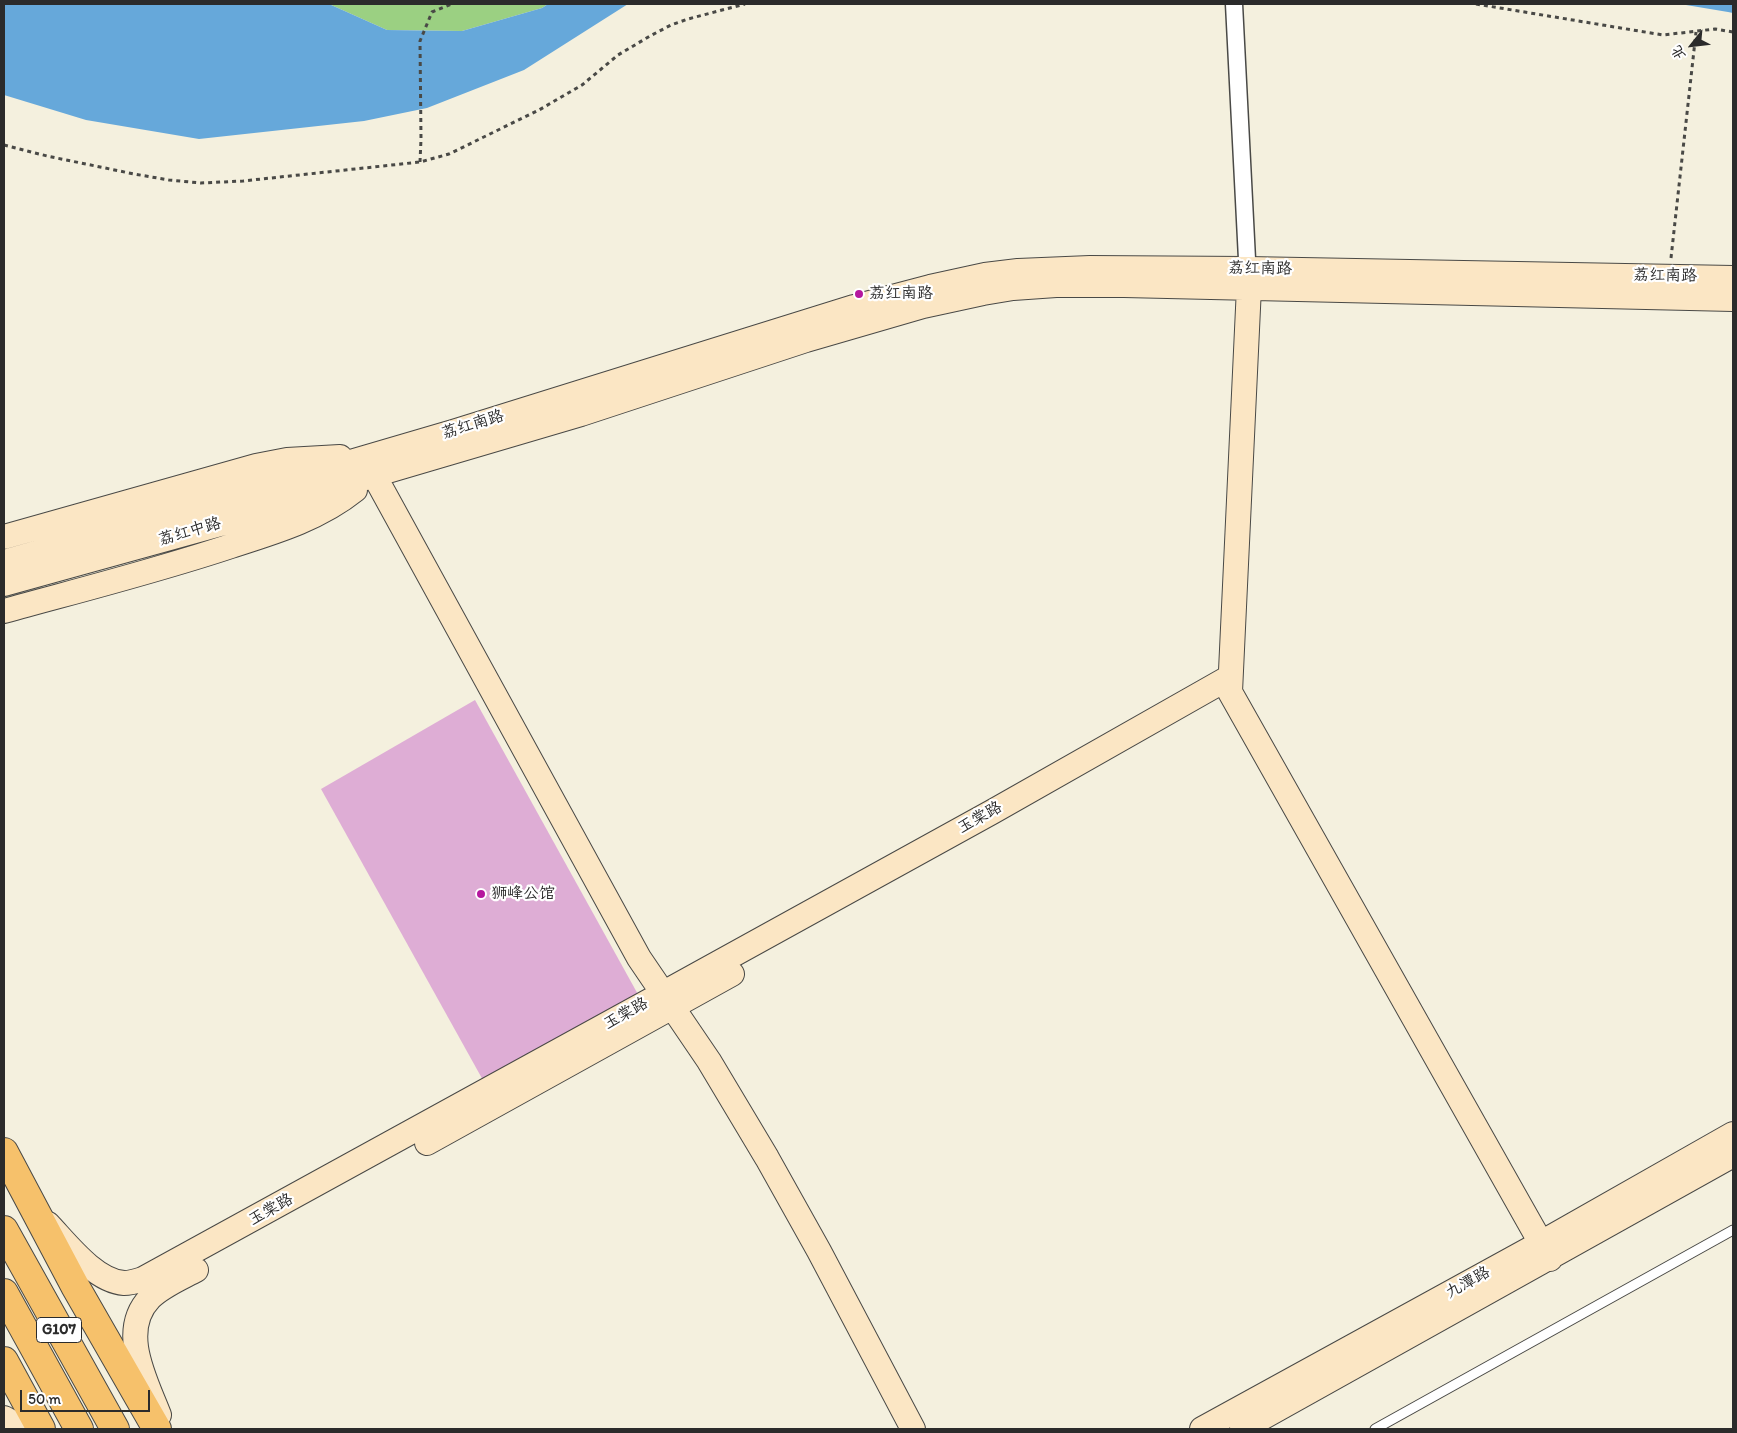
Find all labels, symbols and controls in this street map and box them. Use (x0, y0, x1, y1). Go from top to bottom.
north arrow (1667, 20, 1717, 70)
text: 北 (1668, 42, 1689, 63)
street label: 荔红南路 (1228, 259, 1292, 279)
street label: 荔红南路 (1633, 266, 1697, 286)
place label: 荔红南路 (869, 284, 933, 304)
marker: 荔红南路 (853, 288, 865, 300)
street label: 荔红南路 (440, 406, 506, 444)
street label: 荔红中路 (157, 514, 223, 550)
street label: 玉棠路 (954, 798, 1006, 838)
place label: 狮峰公馆 (491, 884, 555, 904)
marker: 狮峰公馆 (475, 888, 487, 900)
street label: 玉棠路 (600, 994, 652, 1034)
street label: 玉棠路 (245, 1190, 297, 1230)
street label: 九潭路 (1442, 1263, 1494, 1303)
road number: G107 (36, 1318, 82, 1342)
scale bar (22, 1380, 152, 1412)
text: 50 m (28, 1390, 61, 1408)

